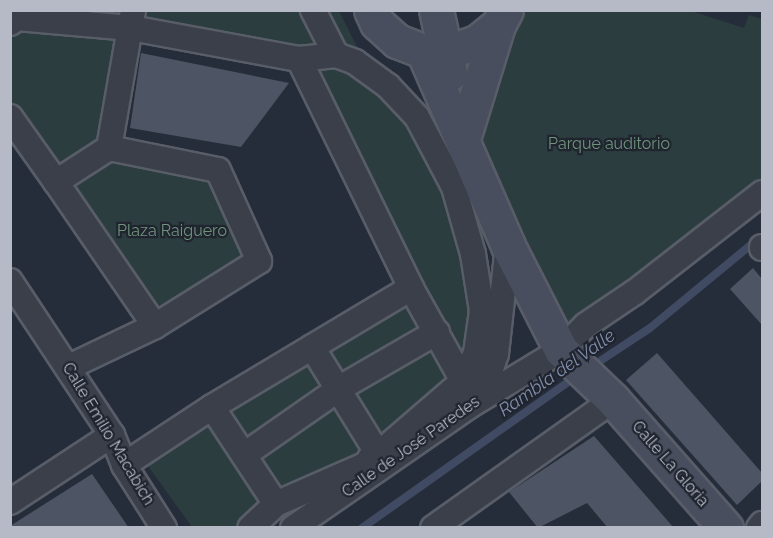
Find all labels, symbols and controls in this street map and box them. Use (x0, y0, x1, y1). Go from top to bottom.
park label: Parque auditorio (548, 134, 670, 154)
park label: Plaza Raiguero (117, 221, 227, 241)
water label: Rambla del Valle (494, 324, 620, 422)
street label: Calle Emilio Macabich (58, 359, 158, 509)
street label: Calle de José Paredes (338, 392, 484, 502)
street label: Calle La Gloria (628, 417, 712, 511)

